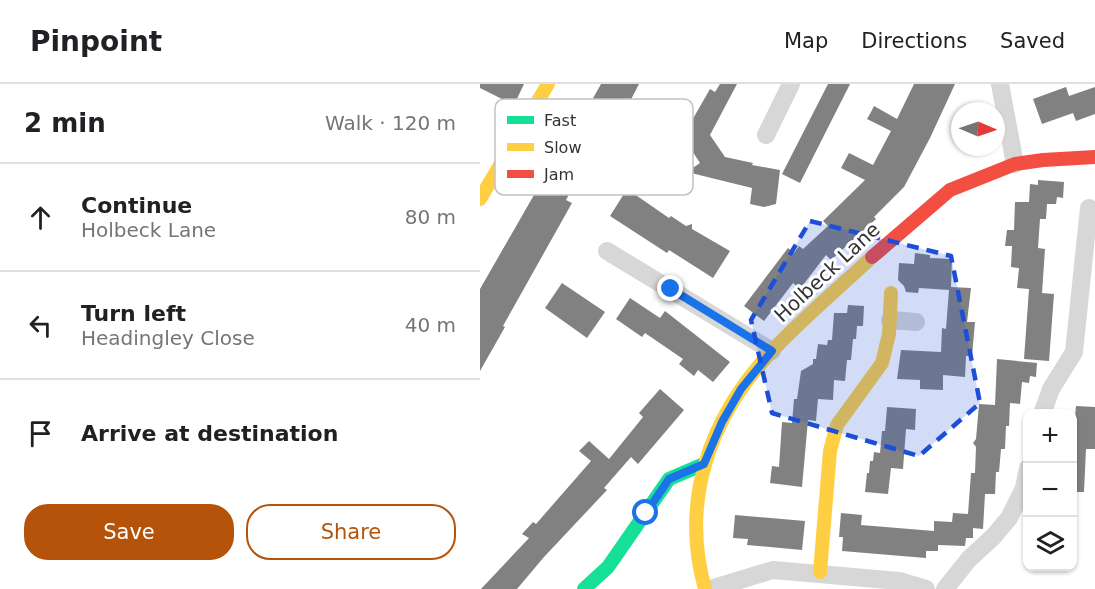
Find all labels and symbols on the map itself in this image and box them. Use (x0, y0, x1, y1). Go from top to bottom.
legend (495, 99, 693, 195)
north arrow (951, 102, 1005, 156)
text: Fast (544, 111, 576, 130)
text: Slow (544, 138, 581, 157)
text: Jam (543, 165, 574, 184)
street label: Holbeck Lane (769, 217, 885, 327)
route end (657, 275, 683, 301)
route start (632, 499, 658, 525)

